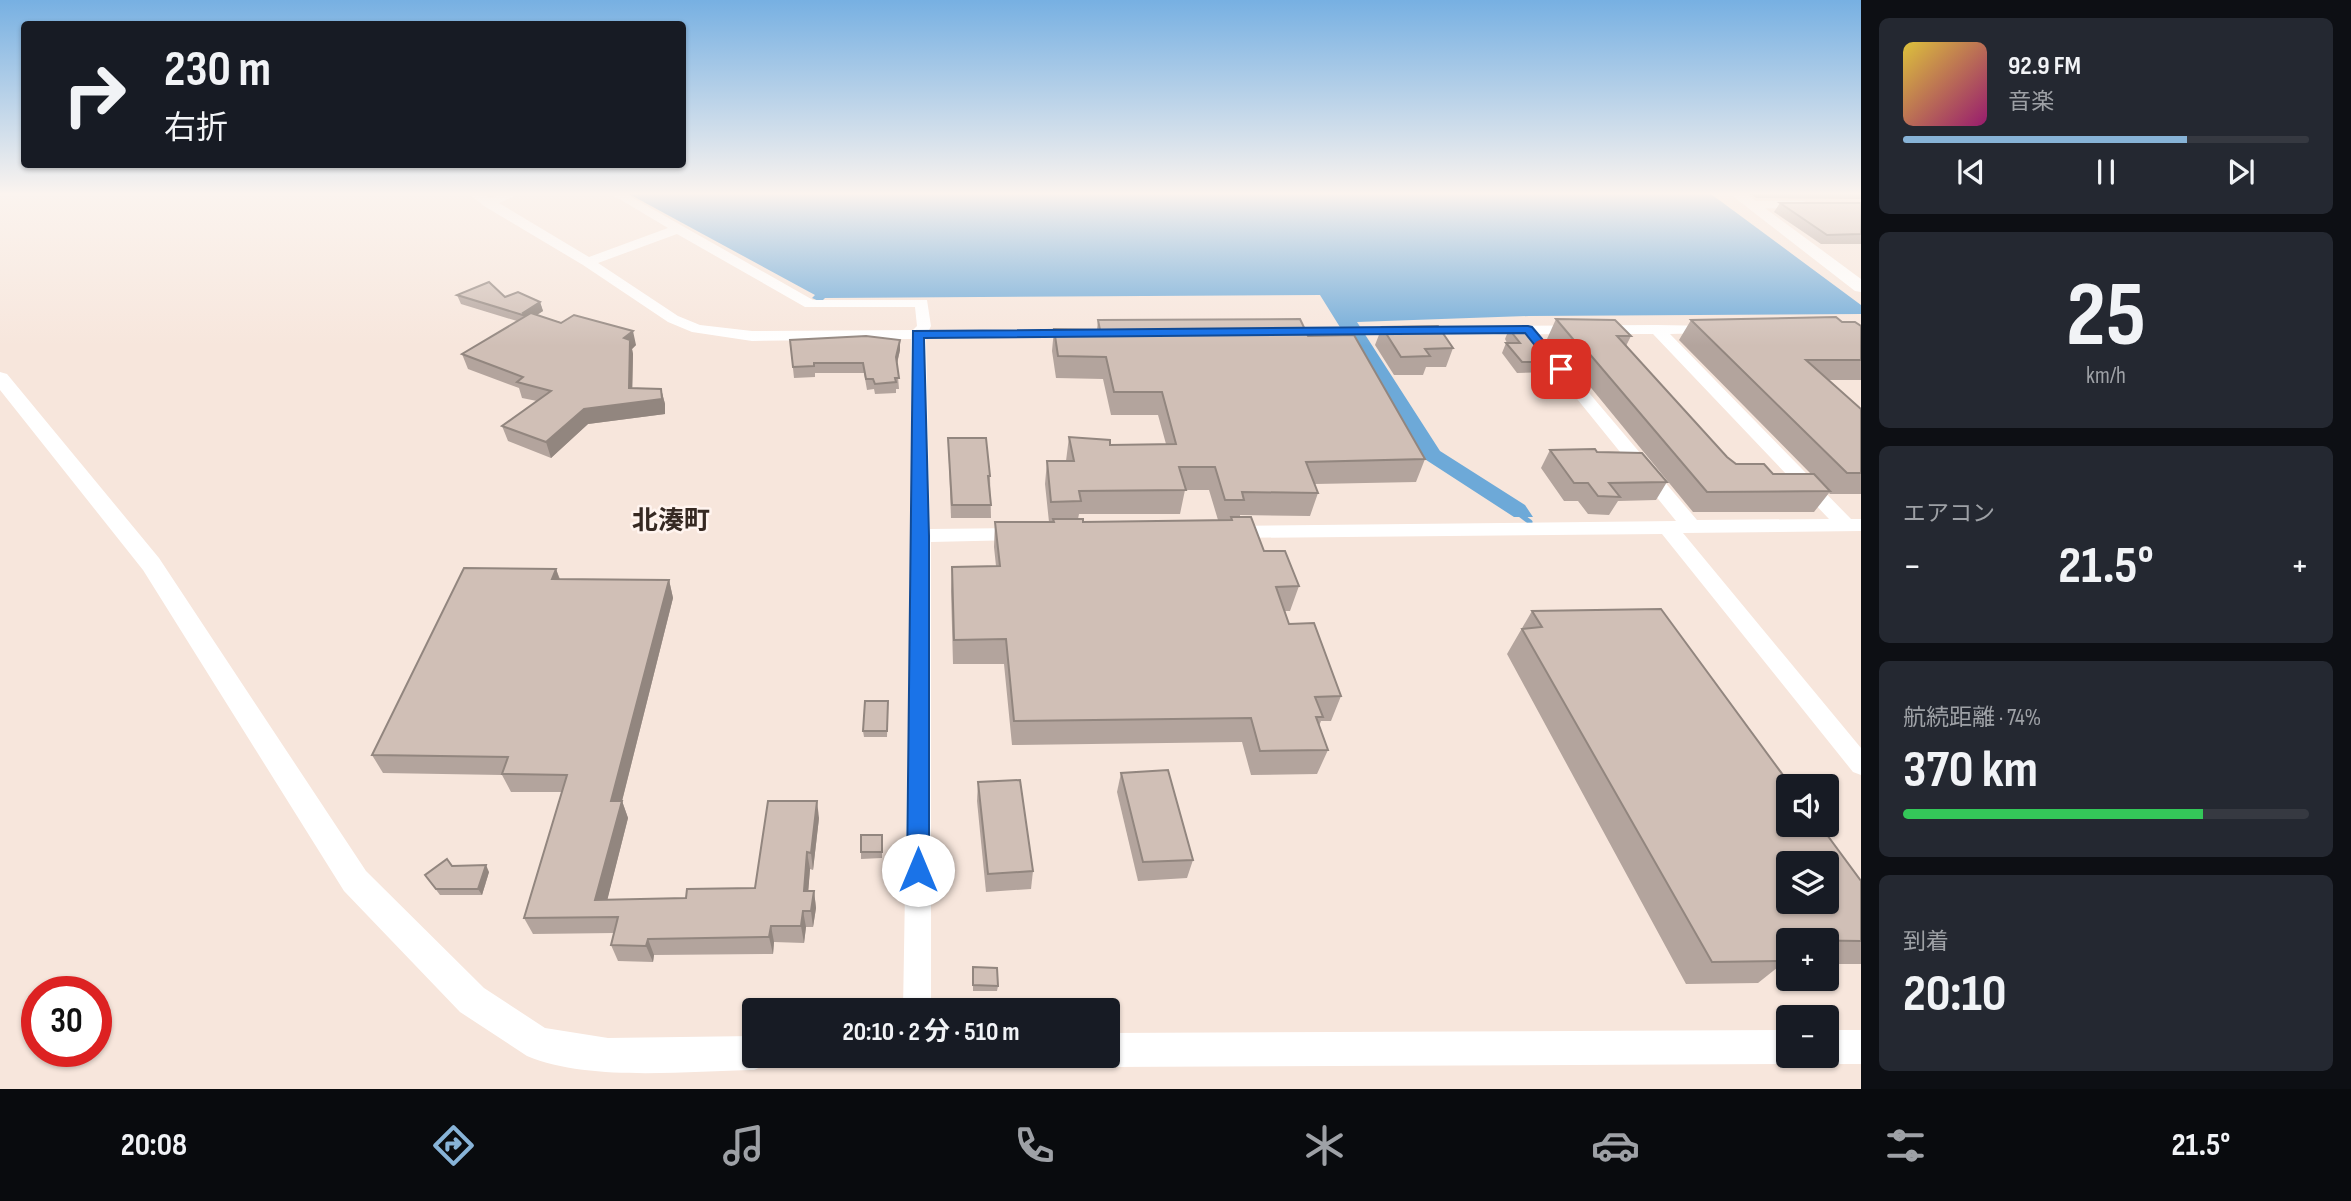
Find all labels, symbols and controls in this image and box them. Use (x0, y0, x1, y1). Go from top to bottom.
text: 230 m (164, 41, 271, 100)
icon: right (49, 49, 140, 140)
text: 92.9 FM (2008, 51, 2081, 82)
text: 音楽 (2008, 88, 2054, 116)
text: 右折 (164, 109, 228, 148)
icon: previous (1952, 153, 1990, 191)
icon: pause (2087, 153, 2125, 191)
icon: next (2222, 153, 2260, 191)
text: 25 (2066, 262, 2146, 371)
pin (1531, 339, 1591, 399)
icon: arrive (1542, 350, 1580, 388)
text: km/h (2086, 362, 2126, 390)
text: エアコン (1903, 500, 1995, 528)
district label: 北湊町 (632, 506, 710, 537)
text: 21.5° (2058, 535, 2154, 598)
text: − (1903, 544, 1922, 589)
text: + (2290, 544, 2309, 589)
text: 航続距離 · 74% (1903, 704, 2041, 732)
text: 370 km (1903, 739, 2038, 802)
map controls (1776, 774, 1839, 1068)
button: sound (1776, 774, 1839, 837)
position arrow (881, 833, 955, 907)
button: layers (1776, 851, 1839, 914)
button: + (1776, 928, 1839, 991)
text: 到着 (1903, 928, 1949, 956)
text: 20:10 (1903, 963, 2007, 1026)
speed limit sign: 30 (21, 976, 112, 1067)
button: − (1776, 1005, 1839, 1068)
text: 20:10 · 2 分 · 510 m (842, 1017, 1020, 1048)
icon: directions (429, 1121, 478, 1170)
icon: music (719, 1121, 768, 1170)
icon: phone (1010, 1121, 1059, 1170)
icon: climate (1300, 1121, 1349, 1170)
icon: car (1591, 1121, 1640, 1170)
icon: filters (1881, 1121, 1930, 1170)
text: 20:08 (121, 1126, 187, 1165)
text: 21.5° (2171, 1126, 2230, 1165)

